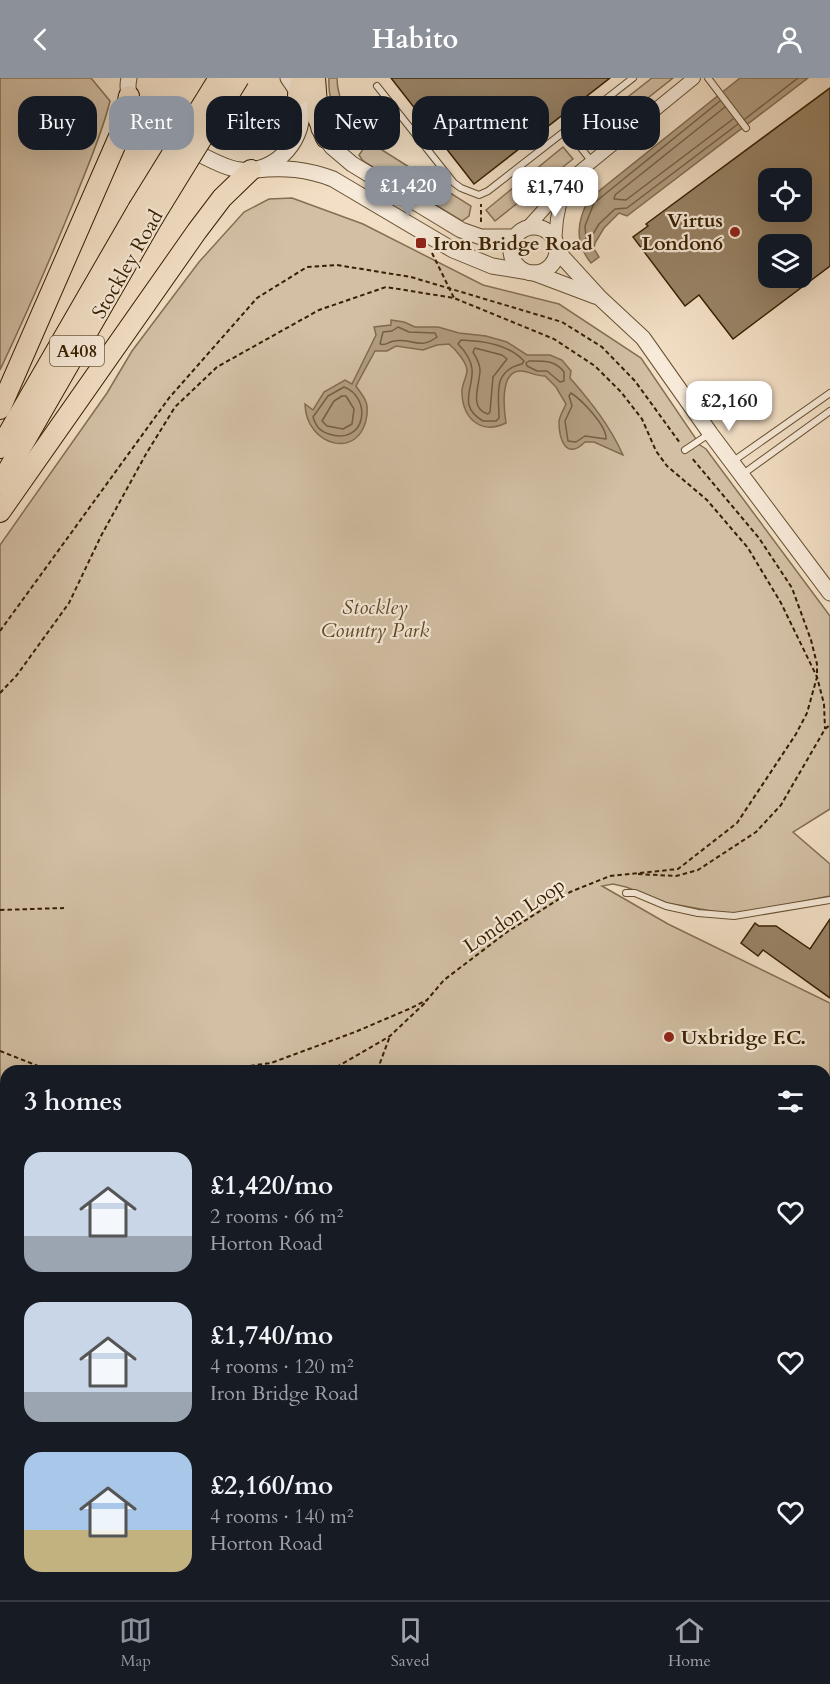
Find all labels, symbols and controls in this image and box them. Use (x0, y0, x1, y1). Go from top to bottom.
text: Habito (372, 21, 458, 58)
icon: back (24, 23, 57, 56)
icon: person (773, 23, 806, 56)
chip: Buy (18, 96, 97, 150)
chip: Rent (109, 96, 194, 150)
chip: Filters (206, 96, 302, 150)
chip: New (314, 96, 400, 150)
chip: Apartment (412, 96, 549, 150)
chip: House (561, 96, 660, 150)
pin: £1,420 (359, 166, 457, 217)
pin: £1,740 (506, 167, 604, 218)
map controls (758, 168, 812, 288)
button: locate (758, 168, 812, 222)
text: £1,420 (379, 172, 437, 199)
text: £1,740 (526, 173, 584, 200)
street label: Stockley Road (85, 205, 170, 323)
place label: Virtus London6 (641, 207, 723, 257)
marker: Virtus London6 (728, 225, 742, 239)
place label: Iron Bridge Road (433, 230, 593, 257)
button: layers (758, 234, 812, 288)
marker: Iron Bridge Road (414, 236, 428, 250)
road number: A408 (50, 336, 104, 366)
pin: £2,160 (680, 381, 778, 432)
text: £2,160 (700, 387, 758, 414)
park label: Stockley Country Park (321, 594, 429, 644)
street label: London Loop (458, 872, 570, 959)
place label: Uxbridge F.C. (681, 1024, 806, 1051)
marker: Uxbridge F.C. (662, 1030, 676, 1044)
text: 3 homes (24, 1084, 122, 1119)
icon: filters (774, 1085, 807, 1118)
text: £1,420/mo (210, 1168, 333, 1203)
icon: home (72, 1176, 144, 1248)
icon: heart (774, 1196, 807, 1229)
text: 2 rooms · 66 m² (210, 1203, 343, 1230)
text: Horton Road (210, 1230, 323, 1257)
text: £1,740/mo (210, 1318, 333, 1353)
icon: home (72, 1326, 144, 1398)
icon: heart (774, 1346, 807, 1379)
text: 4 rooms · 120 m² (210, 1353, 354, 1380)
text: Iron Bridge Road (210, 1380, 358, 1407)
text: £2,160/mo (210, 1468, 333, 1503)
icon: home (72, 1476, 144, 1548)
icon: heart (774, 1496, 807, 1529)
text: 4 rooms · 140 m² (210, 1503, 354, 1530)
text: Horton Road (210, 1530, 323, 1557)
tab: Map (119, 1614, 152, 1672)
tab: Saved (391, 1614, 429, 1672)
tab: Home (668, 1614, 711, 1672)

